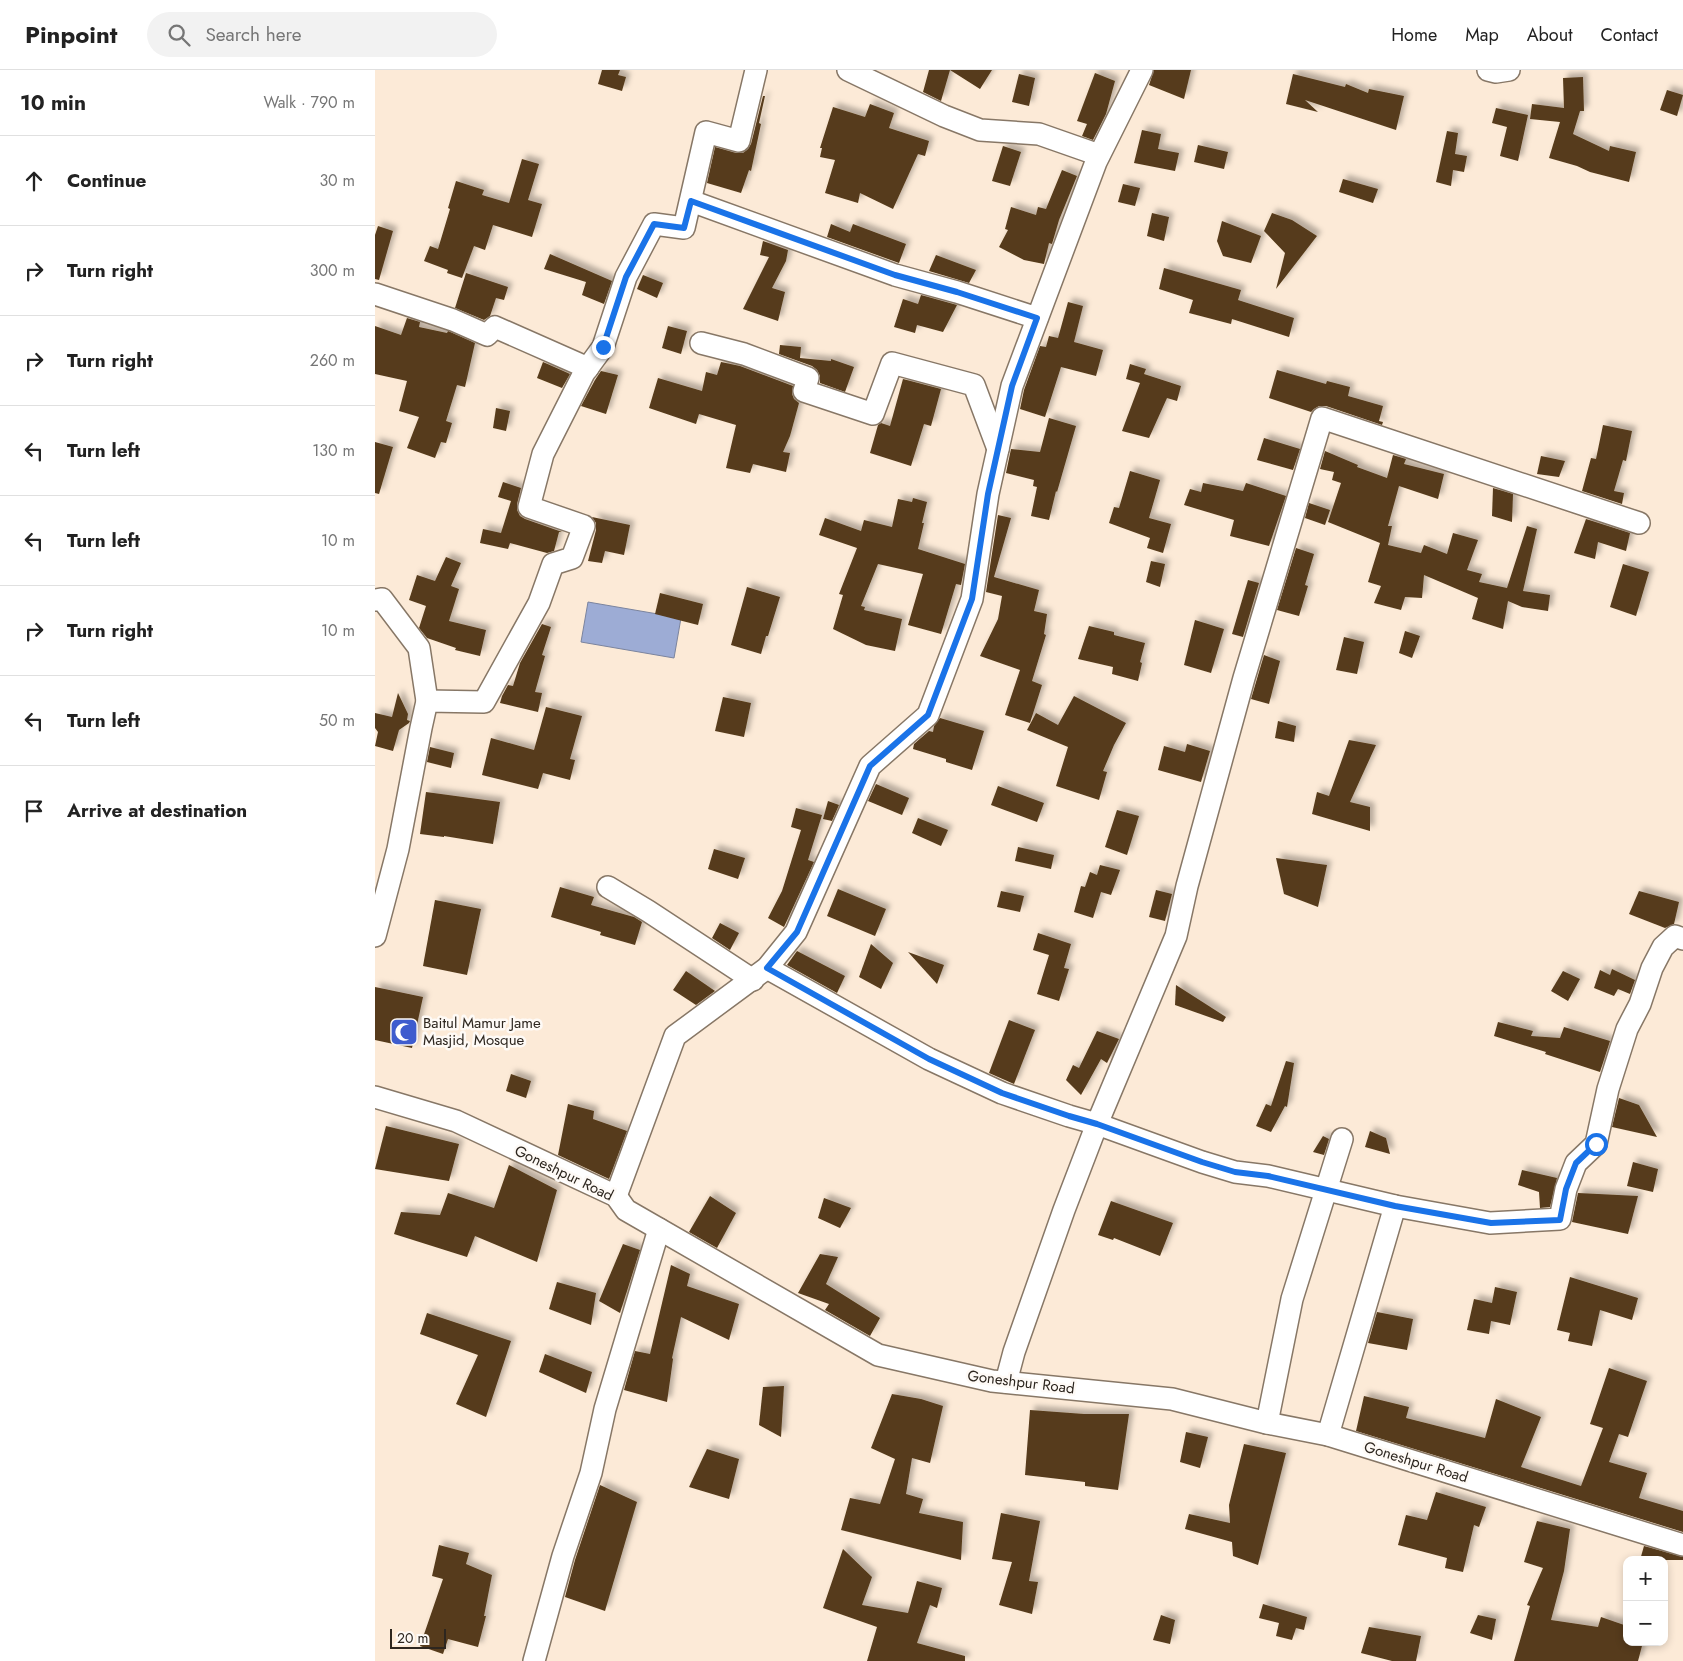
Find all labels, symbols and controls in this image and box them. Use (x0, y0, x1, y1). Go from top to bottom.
search box (147, 12, 497, 57)
text: Pinpoint (25, 17, 117, 52)
icon: search (165, 21, 193, 49)
text: Search here (205, 21, 302, 48)
text: Home (1391, 22, 1437, 48)
text: Map (1465, 22, 1499, 48)
text: About (1527, 22, 1572, 48)
text: Contact (1600, 22, 1658, 48)
text: 10 min (20, 88, 86, 118)
text: Walk · 790 m (263, 91, 355, 114)
icon: ahead (20, 167, 48, 195)
text: Continue (67, 167, 146, 194)
text: 30 m (319, 169, 355, 192)
icon: right (20, 257, 48, 285)
text: Turn right (67, 257, 153, 284)
text: 300 m (310, 259, 355, 282)
route end (592, 336, 615, 359)
icon: right (20, 347, 48, 375)
text: Turn right (67, 347, 153, 374)
text: 260 m (310, 349, 355, 372)
icon: left (20, 437, 48, 465)
text: Turn left (67, 437, 140, 464)
text: 130 m (312, 439, 355, 462)
icon: left (20, 527, 48, 555)
text: Turn left (67, 527, 140, 554)
text: 10 m (321, 529, 355, 552)
icon: right (20, 617, 48, 645)
text: Turn right (67, 617, 153, 644)
text: 10 m (321, 619, 355, 642)
icon: left (20, 707, 48, 735)
text: Turn left (67, 707, 140, 734)
text: 50 m (319, 709, 355, 732)
icon: arrive (20, 797, 48, 825)
text: Arrive at destination (67, 797, 247, 824)
place label: Baitul Mamur Jame Masjid, Mosque (423, 1012, 541, 1051)
mosque icon: Baitul Mamur Jame Masjid, Mosque (389, 1017, 419, 1047)
route start (1585, 1133, 1608, 1156)
street label: Goneshpur Road (511, 1139, 617, 1207)
street label: Goneshpur Road (966, 1365, 1076, 1399)
street label: Goneshpur Road (1361, 1436, 1471, 1488)
map controls (1623, 1556, 1668, 1646)
button: + (1623, 1556, 1668, 1601)
button: − (1623, 1601, 1668, 1646)
scale bar (390, 1626, 446, 1649)
text: 20 m (397, 1628, 429, 1648)

